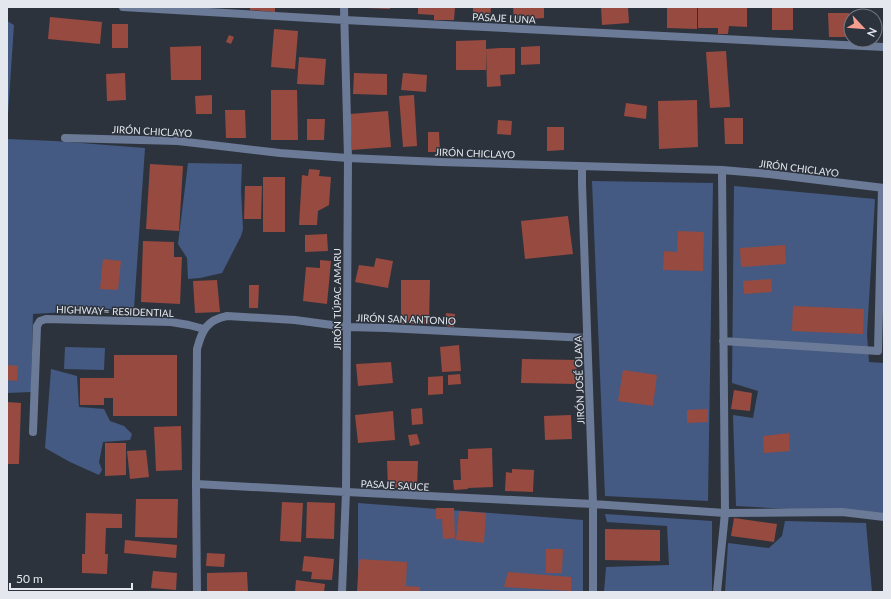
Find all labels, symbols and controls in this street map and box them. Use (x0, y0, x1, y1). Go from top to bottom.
north arrow (843, 8, 883, 48)
street label: PASAJE LUNA (472, 10, 536, 26)
text: N (865, 26, 880, 39)
street label: JIRÓN CHICLAYO (112, 123, 192, 139)
street label: JIRÓN CHICLAYO (435, 146, 515, 160)
street label: JIRÓN CHICLAYO (758, 157, 840, 179)
street label: JIRÓN TÚPAC AMARU (331, 248, 343, 350)
street label: HIGHWAY= RESIDENTIAL (56, 303, 174, 319)
street label: JIRÓN SAN ANTONIO (356, 311, 456, 327)
street label: JIRÓN JOSÉ OLAYA (571, 335, 587, 425)
street label: PASAJE SAUCE (360, 477, 430, 493)
scale bar (10, 565, 132, 591)
text: 50 m (16, 571, 43, 586)

